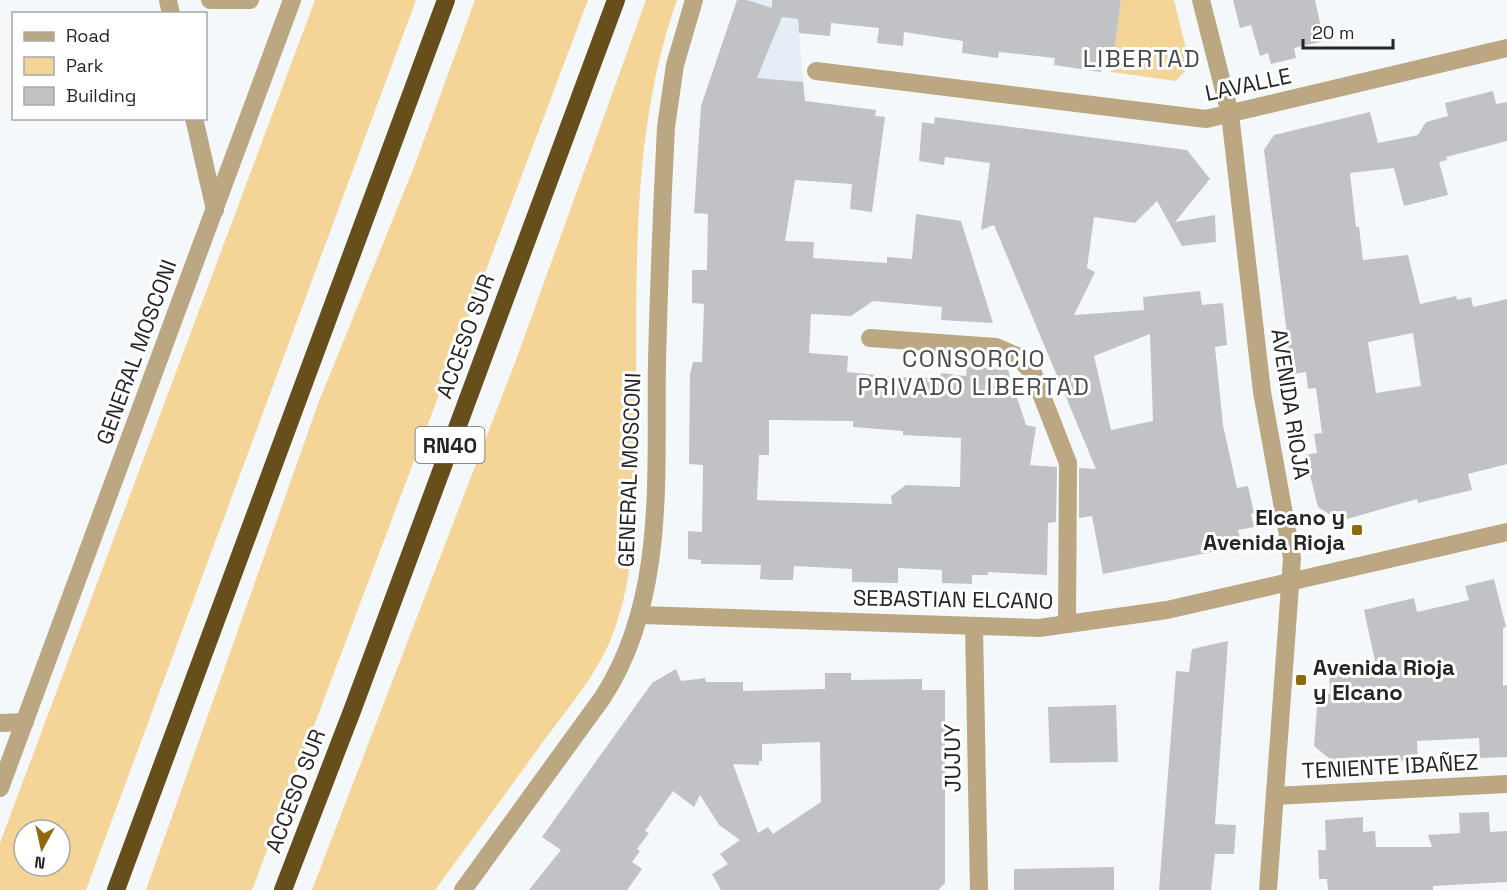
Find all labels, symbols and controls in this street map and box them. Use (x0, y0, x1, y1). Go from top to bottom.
legend (12, 12, 207, 120)
scale bar (1303, 12, 1393, 50)
text: 20 m (1312, 21, 1355, 44)
text: Road (66, 24, 110, 47)
district label: LIBERTAD (1083, 43, 1201, 74)
text: Park (66, 54, 104, 77)
street label: LAVALLE (1202, 61, 1294, 107)
text: Building (66, 84, 136, 107)
street label: GENERAL MOSCONI (90, 256, 182, 448)
street label: ACCESO SUR (430, 270, 500, 402)
street label: AVENIDA RIOJA (1265, 326, 1317, 482)
district label: CONSORCIO PRIVADO LIBERTAD (858, 343, 1090, 402)
street label: GENERAL MOSCONI (612, 372, 646, 568)
road number: RN40 (416, 427, 484, 463)
place label: Elcano y Avenida Rioja (1203, 503, 1345, 556)
marker: Elcano y Avenida Rioja (1350, 523, 1364, 537)
street label: SEBASTIAN ELCANO (853, 583, 1053, 615)
place label: Avenida Rioja y Elcano (1313, 653, 1455, 706)
marker: Avenida Rioja y Elcano (1294, 673, 1308, 687)
street label: JUJUY (937, 723, 967, 793)
street label: ACCESO SUR (259, 725, 331, 857)
street label: TENIENTE IBAÑEZ (1301, 747, 1479, 785)
north arrow (12, 818, 72, 878)
text: N (33, 851, 47, 874)

